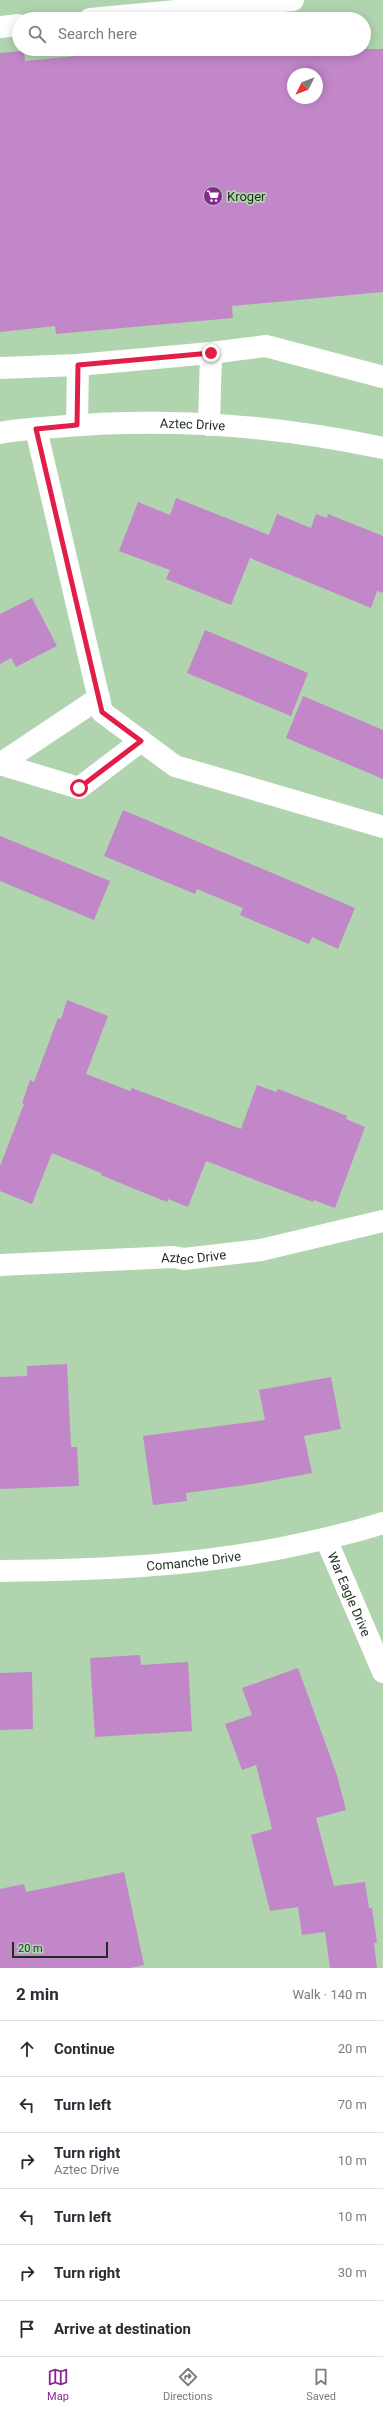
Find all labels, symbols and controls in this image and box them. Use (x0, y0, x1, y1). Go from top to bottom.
search box (12, 12, 371, 56)
icon: search (26, 23, 48, 45)
text: Search here (58, 25, 137, 43)
north arrow (287, 68, 323, 104)
supermarket icon: Kroger (202, 185, 224, 207)
place label: Kroger (227, 189, 266, 204)
route end (202, 344, 220, 362)
street label: Aztec Drive (160, 415, 226, 433)
route start (70, 779, 88, 797)
street label: Aztec Drive (161, 1247, 227, 1267)
street label: Comanche Drive (146, 1548, 242, 1573)
street label: War Eagle Drive (325, 1550, 374, 1639)
scale bar (12, 1940, 108, 1959)
text: 20 m (18, 1942, 43, 1955)
text: 2 min (16, 1984, 59, 2004)
text: Walk · 140 m (292, 1987, 367, 2002)
icon: ahead (16, 2038, 38, 2060)
text: Continue (54, 2040, 115, 2058)
text: 20 m (338, 2041, 367, 2056)
icon: left (16, 2094, 38, 2116)
text: Turn left (54, 2096, 111, 2114)
text: 70 m (338, 2097, 367, 2112)
text: Turn right (54, 2144, 120, 2162)
icon: right (16, 2150, 38, 2172)
text: 10 m (338, 2153, 367, 2168)
text: Aztec Drive (54, 2162, 119, 2177)
icon: left (16, 2206, 38, 2228)
text: Turn left (54, 2208, 111, 2226)
text: 10 m (338, 2209, 367, 2224)
icon: right (16, 2262, 38, 2284)
text: Turn right (54, 2264, 120, 2282)
text: 30 m (338, 2265, 367, 2280)
icon: arrive (16, 2318, 38, 2340)
text: Arrive at destination (54, 2320, 191, 2338)
tab: Map (47, 2366, 69, 2403)
tab: Directions (163, 2366, 212, 2403)
tab: Saved (306, 2366, 336, 2403)

